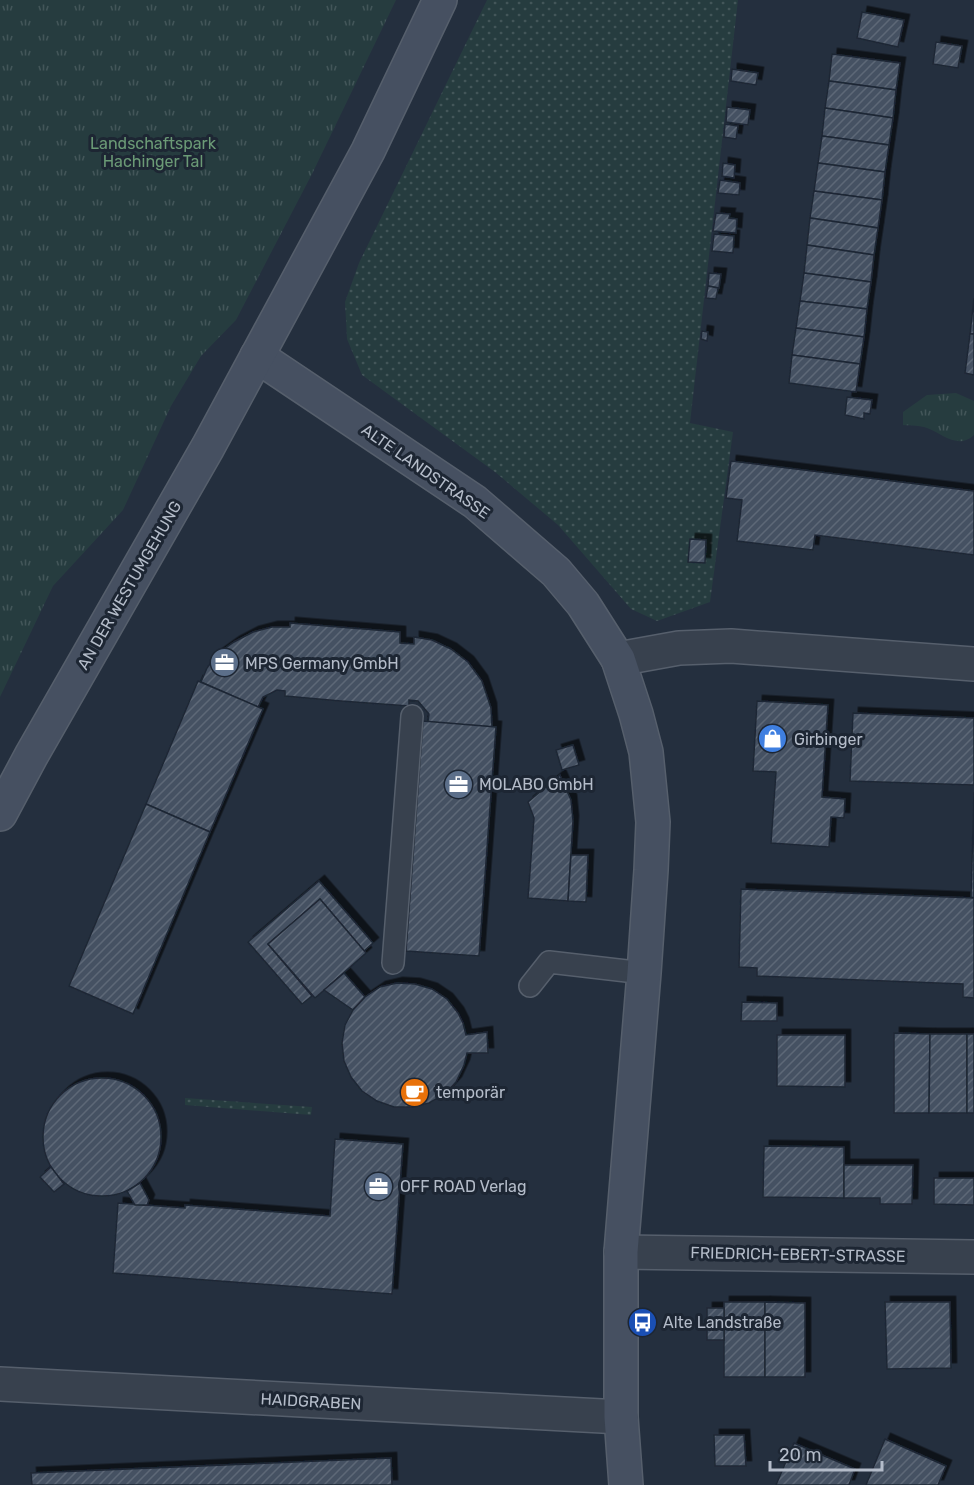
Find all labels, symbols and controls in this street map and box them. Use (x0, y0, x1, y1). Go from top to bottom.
park label: Landschaftspark Hachinger Tal (90, 134, 217, 171)
street label: ALTE LANDSTRASSE (358, 420, 494, 523)
street label: AN DER WESTUMGEHUNG (73, 498, 186, 673)
office icon: MPS Germany GmbH (208, 647, 240, 679)
place label: MPS Germany GmbH (245, 654, 399, 673)
shop icon: Girbinger (757, 723, 789, 755)
place label: Girbinger (794, 730, 863, 749)
office icon: MOLABO GmbH (442, 768, 474, 800)
place label: MOLABO GmbH (479, 775, 594, 794)
cafe icon: temporär (399, 1076, 431, 1108)
place label: temporär (436, 1083, 505, 1102)
office icon: OFF ROAD Verlag (363, 1170, 395, 1202)
place label: OFF ROAD Verlag (400, 1177, 526, 1196)
street label: FRIEDRICH-EBERT-STRASSE (690, 1243, 906, 1266)
bus stop icon: Alte Landstraße (626, 1306, 658, 1338)
place label: Alte Landstraße (663, 1313, 781, 1332)
street label: HAIDGRABEN (260, 1389, 362, 1414)
scale bar (770, 1434, 882, 1472)
text: 20 m (779, 1444, 821, 1466)

